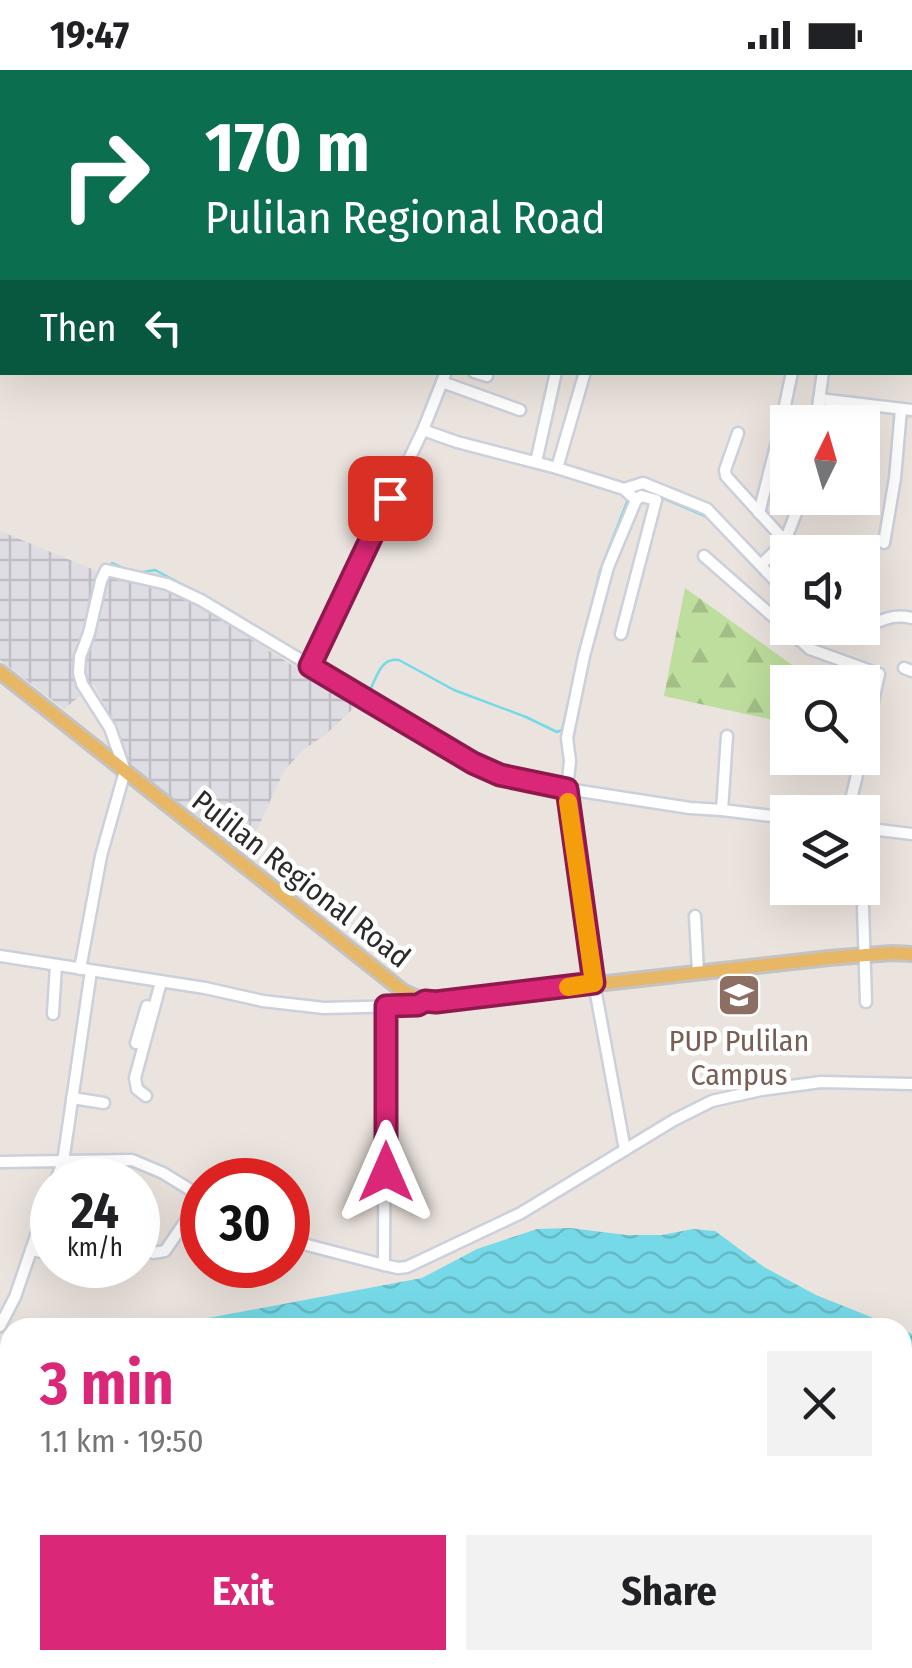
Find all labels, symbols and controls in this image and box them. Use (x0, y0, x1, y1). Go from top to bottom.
text: 19:47 (50, 12, 129, 58)
text: 170 m (205, 106, 370, 190)
icon: right (40, 110, 170, 240)
text: Pulilan Regional Road (205, 191, 606, 245)
icon: left (136, 300, 191, 355)
text: Then (40, 305, 116, 351)
north arrow (770, 405, 880, 515)
map controls (770, 405, 880, 905)
pin (348, 456, 433, 541)
icon: arrive (363, 471, 418, 526)
button: sound (770, 535, 880, 645)
button: search (770, 665, 880, 775)
street label: Pulilan Regional Road (185, 783, 417, 975)
button: layers (770, 795, 880, 905)
school or university icon: PUP Pulilan Campus (716, 972, 762, 1018)
place label: PUP Pulilan Campus (669, 1023, 809, 1093)
position arrow (334, 1120, 438, 1224)
speed limit sign: 30 (180, 1158, 310, 1288)
text: 24 (71, 1181, 119, 1241)
text: km/h (67, 1233, 123, 1263)
text: 3 min (40, 1348, 174, 1420)
button: close (767, 1351, 872, 1456)
text: 1.1 km · 19:50 (40, 1422, 204, 1460)
button: Exit (40, 1535, 446, 1650)
button: Share (466, 1535, 872, 1650)

